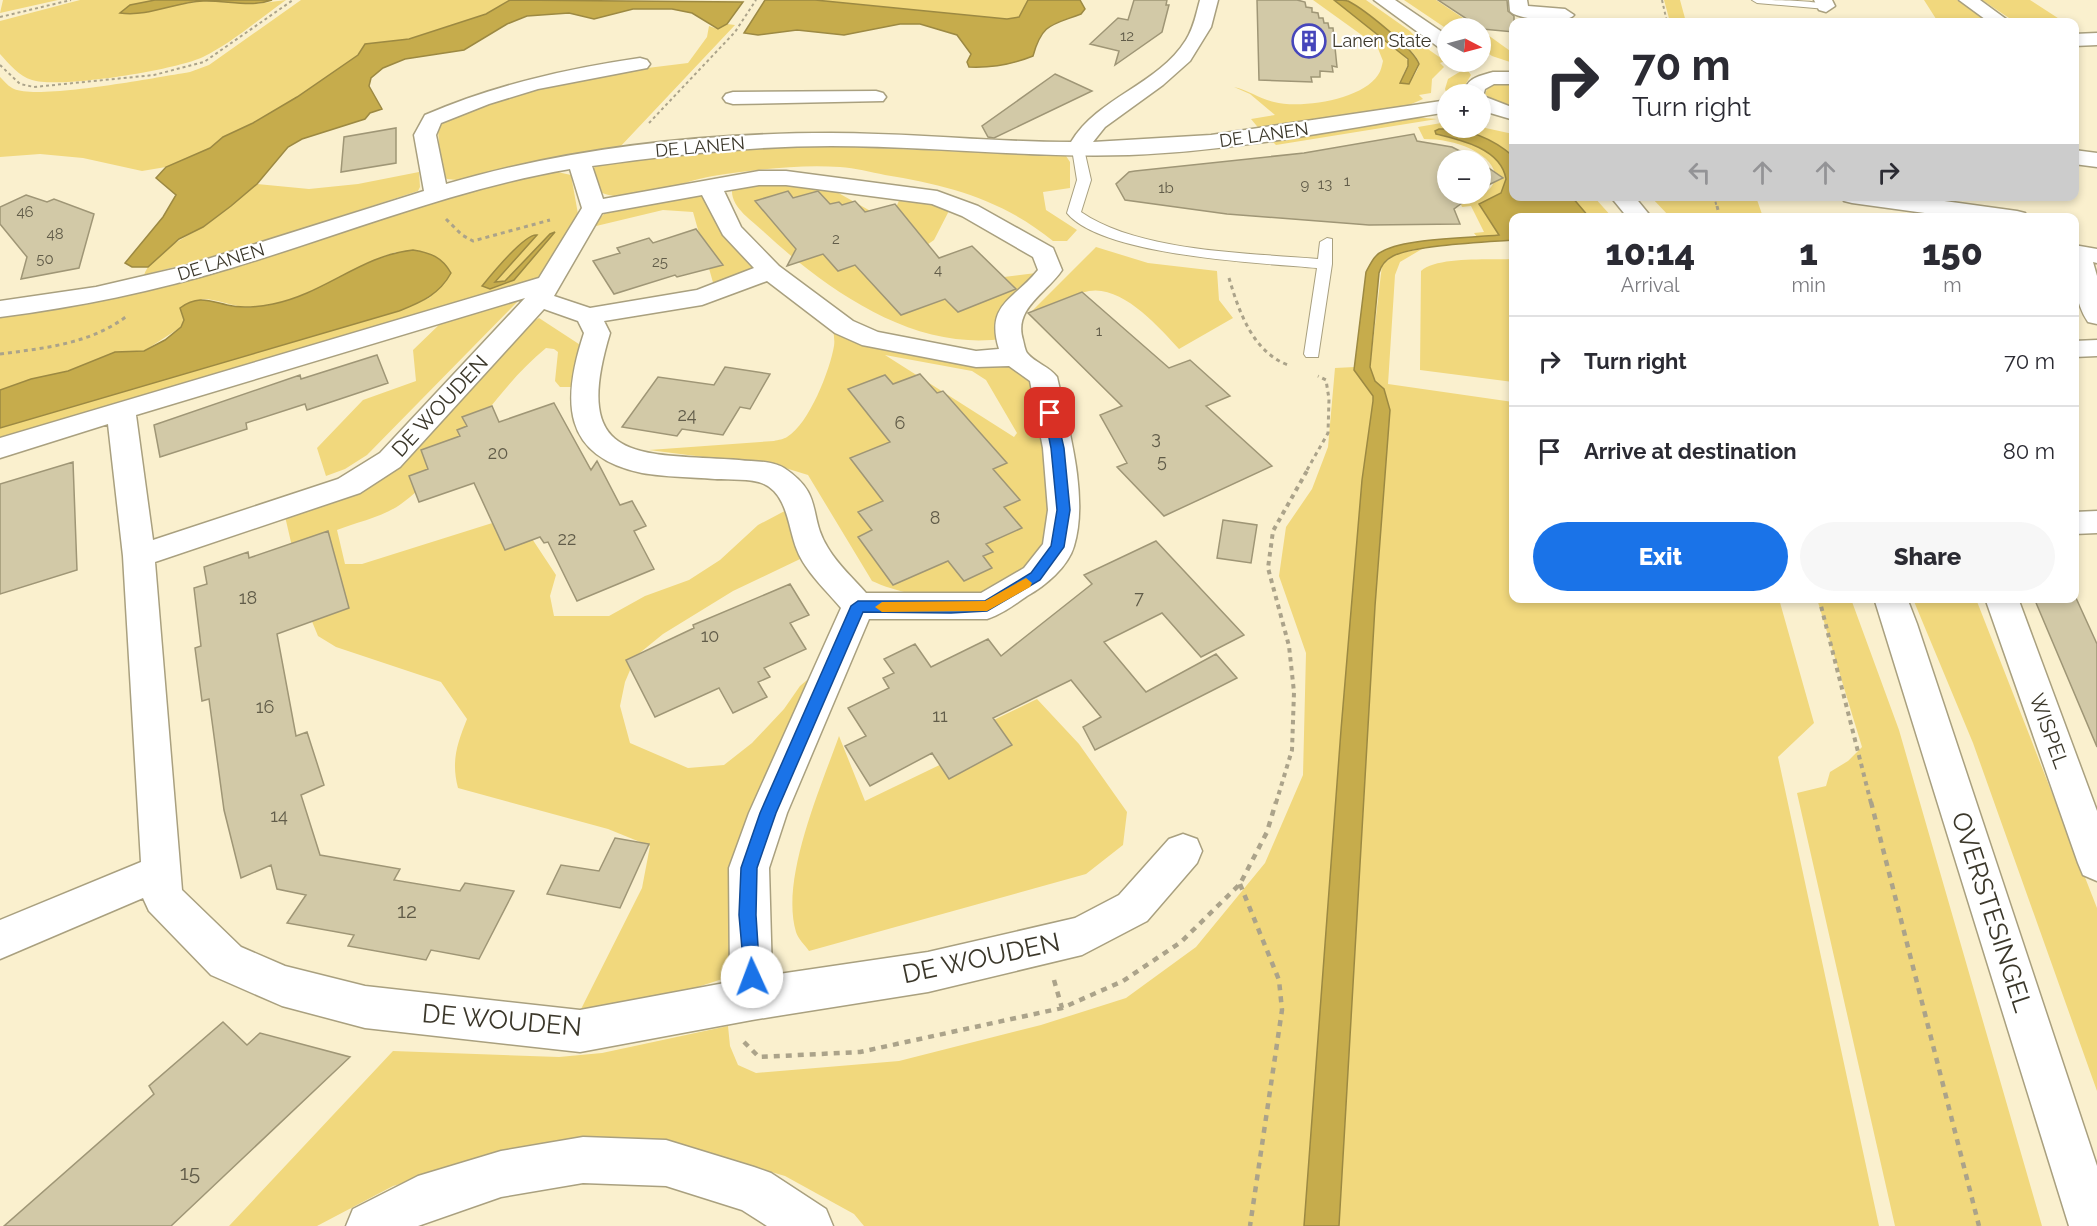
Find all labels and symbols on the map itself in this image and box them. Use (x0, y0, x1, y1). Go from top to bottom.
north arrow (1437, 18, 1491, 72)
building icon: Lanen State (1291, 23, 1327, 59)
house number: 12 (1120, 27, 1134, 45)
place label: Lanen State (1332, 30, 1432, 51)
street label: DE LANEN (1218, 118, 1310, 151)
street label: DE LANEN (654, 132, 746, 161)
house number: 1 (1344, 172, 1351, 190)
house number: 13 (1318, 175, 1332, 193)
house number: 9 (1301, 176, 1310, 194)
house number: 1b (1158, 179, 1174, 197)
house number: 46 (16, 203, 34, 221)
house number: 48 (46, 225, 64, 243)
house number: 2 (832, 230, 840, 248)
street label: DE LANEN (175, 238, 267, 285)
house number: 50 (36, 250, 54, 268)
house number: 25 (652, 253, 668, 271)
house number: 4 (934, 261, 942, 279)
house number: 1 (1096, 322, 1103, 340)
street label: DE WOUDEN (386, 350, 493, 462)
pin (1024, 387, 1075, 438)
house number: 24 (677, 404, 697, 425)
house number: 6 (895, 412, 906, 433)
house number: 3 (1151, 427, 1161, 448)
house number: 20 (488, 442, 508, 463)
house number: 5 (1157, 450, 1167, 471)
house number: 8 (930, 507, 940, 528)
house number: 22 (558, 528, 576, 549)
house number: 18 (239, 587, 257, 608)
house number: 7 (1134, 587, 1144, 608)
house number: 10 (701, 625, 719, 646)
street label: WISPEL (2024, 690, 2075, 772)
house number: 16 (256, 696, 274, 717)
house number: 11 (932, 705, 948, 726)
house number: 14 (270, 805, 288, 826)
street label: OVERSTESINGEL (1946, 808, 2038, 1016)
house number: 12 (397, 898, 417, 923)
street label: DE WOUDEN (899, 927, 1063, 989)
position arrow (720, 945, 784, 1009)
street label: DE WOUDEN (421, 998, 583, 1042)
house number: 15 (180, 1160, 200, 1185)

